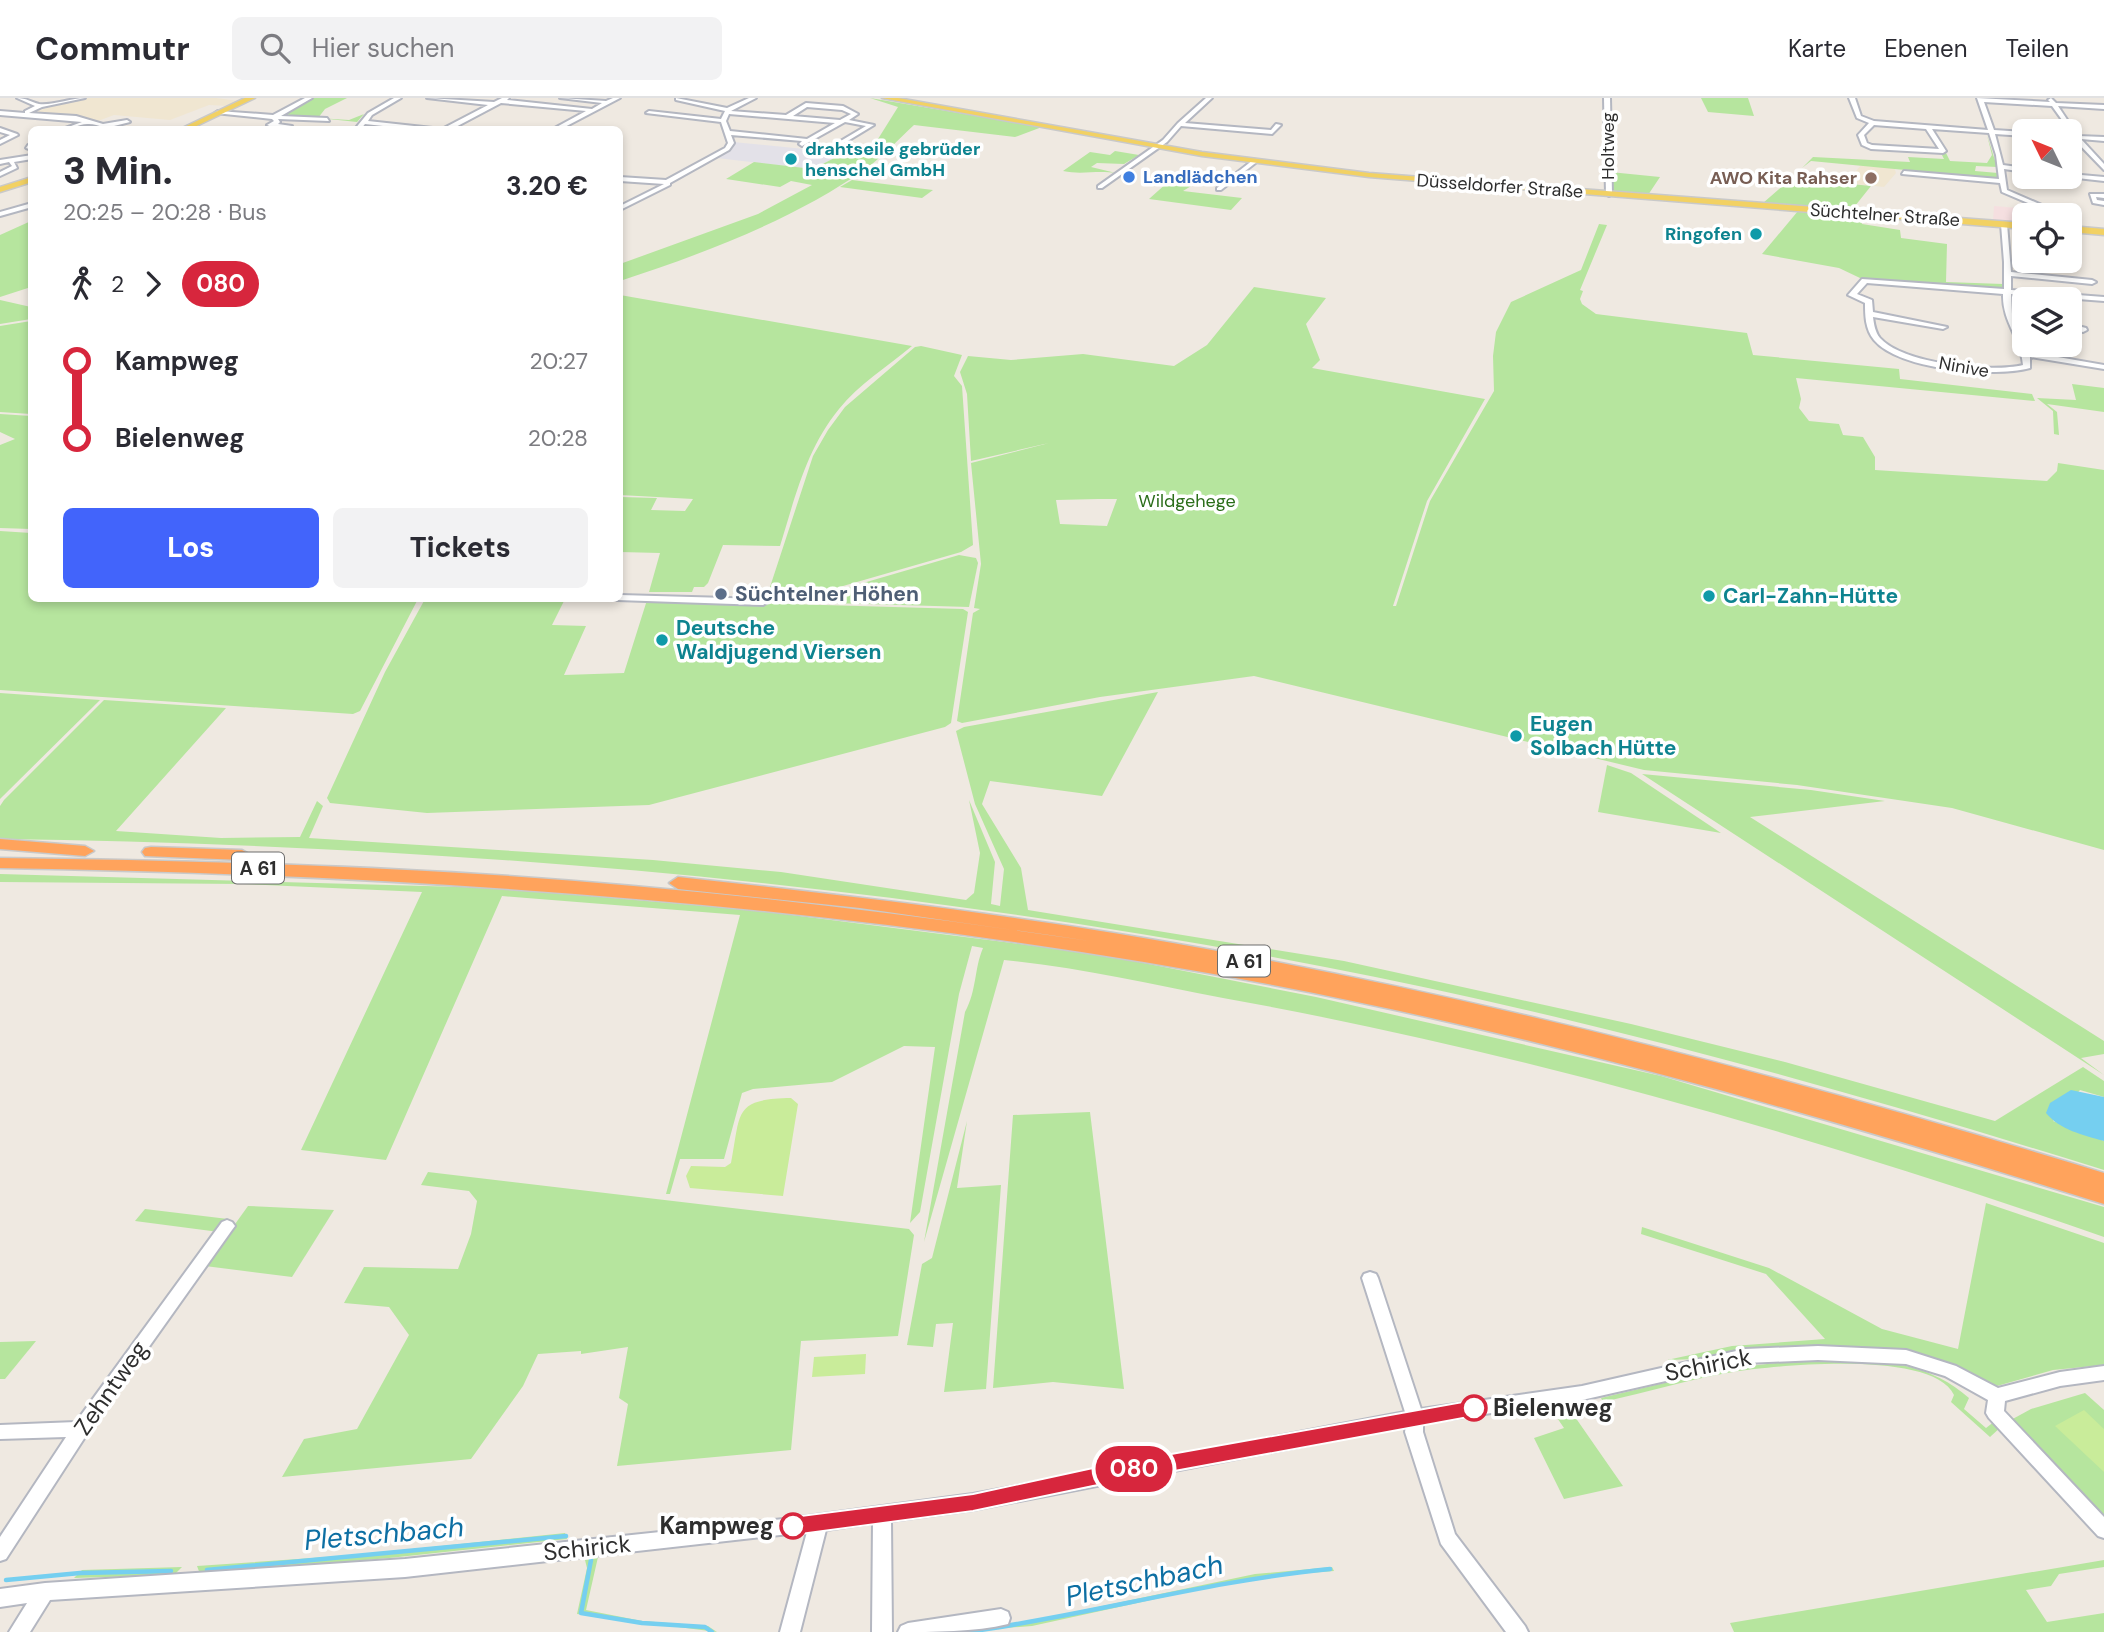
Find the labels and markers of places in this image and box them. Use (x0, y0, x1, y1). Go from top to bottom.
place label: drahtseile gebrüder henschel GmbH (805, 137, 980, 182)
marker: drahtseile gebrüder henschel GmbH (783, 151, 799, 167)
place label: Landlädchen (1143, 165, 1258, 189)
place label: AWO Kita Rahser (1710, 166, 1857, 190)
marker: Landlädchen (1121, 169, 1137, 185)
marker: AWO Kita Rahser (1863, 170, 1879, 186)
place label: Ringofen (1665, 222, 1742, 246)
marker: Ringofen (1748, 226, 1764, 242)
place label: Süchtelner Höhen (735, 580, 919, 608)
place label: Carl-Zahn-Hütte (1723, 582, 1898, 610)
marker: Süchtelner Höhen (713, 586, 729, 602)
marker: Carl-Zahn-Hütte (1701, 588, 1717, 604)
place label: Deutsche Waldjugend Viersen (676, 614, 881, 666)
marker: Deutsche Waldjugend Viersen (654, 632, 670, 648)
place label: Eugen Solbach Hütte (1530, 710, 1676, 762)
marker: Eugen Solbach Hütte (1508, 728, 1524, 744)
place label: Bielenweg (1493, 1392, 1613, 1423)
marker: Bielenweg (1461, 1395, 1487, 1421)
place label: Kampweg (660, 1510, 774, 1541)
marker: Kampweg (780, 1513, 806, 1539)

